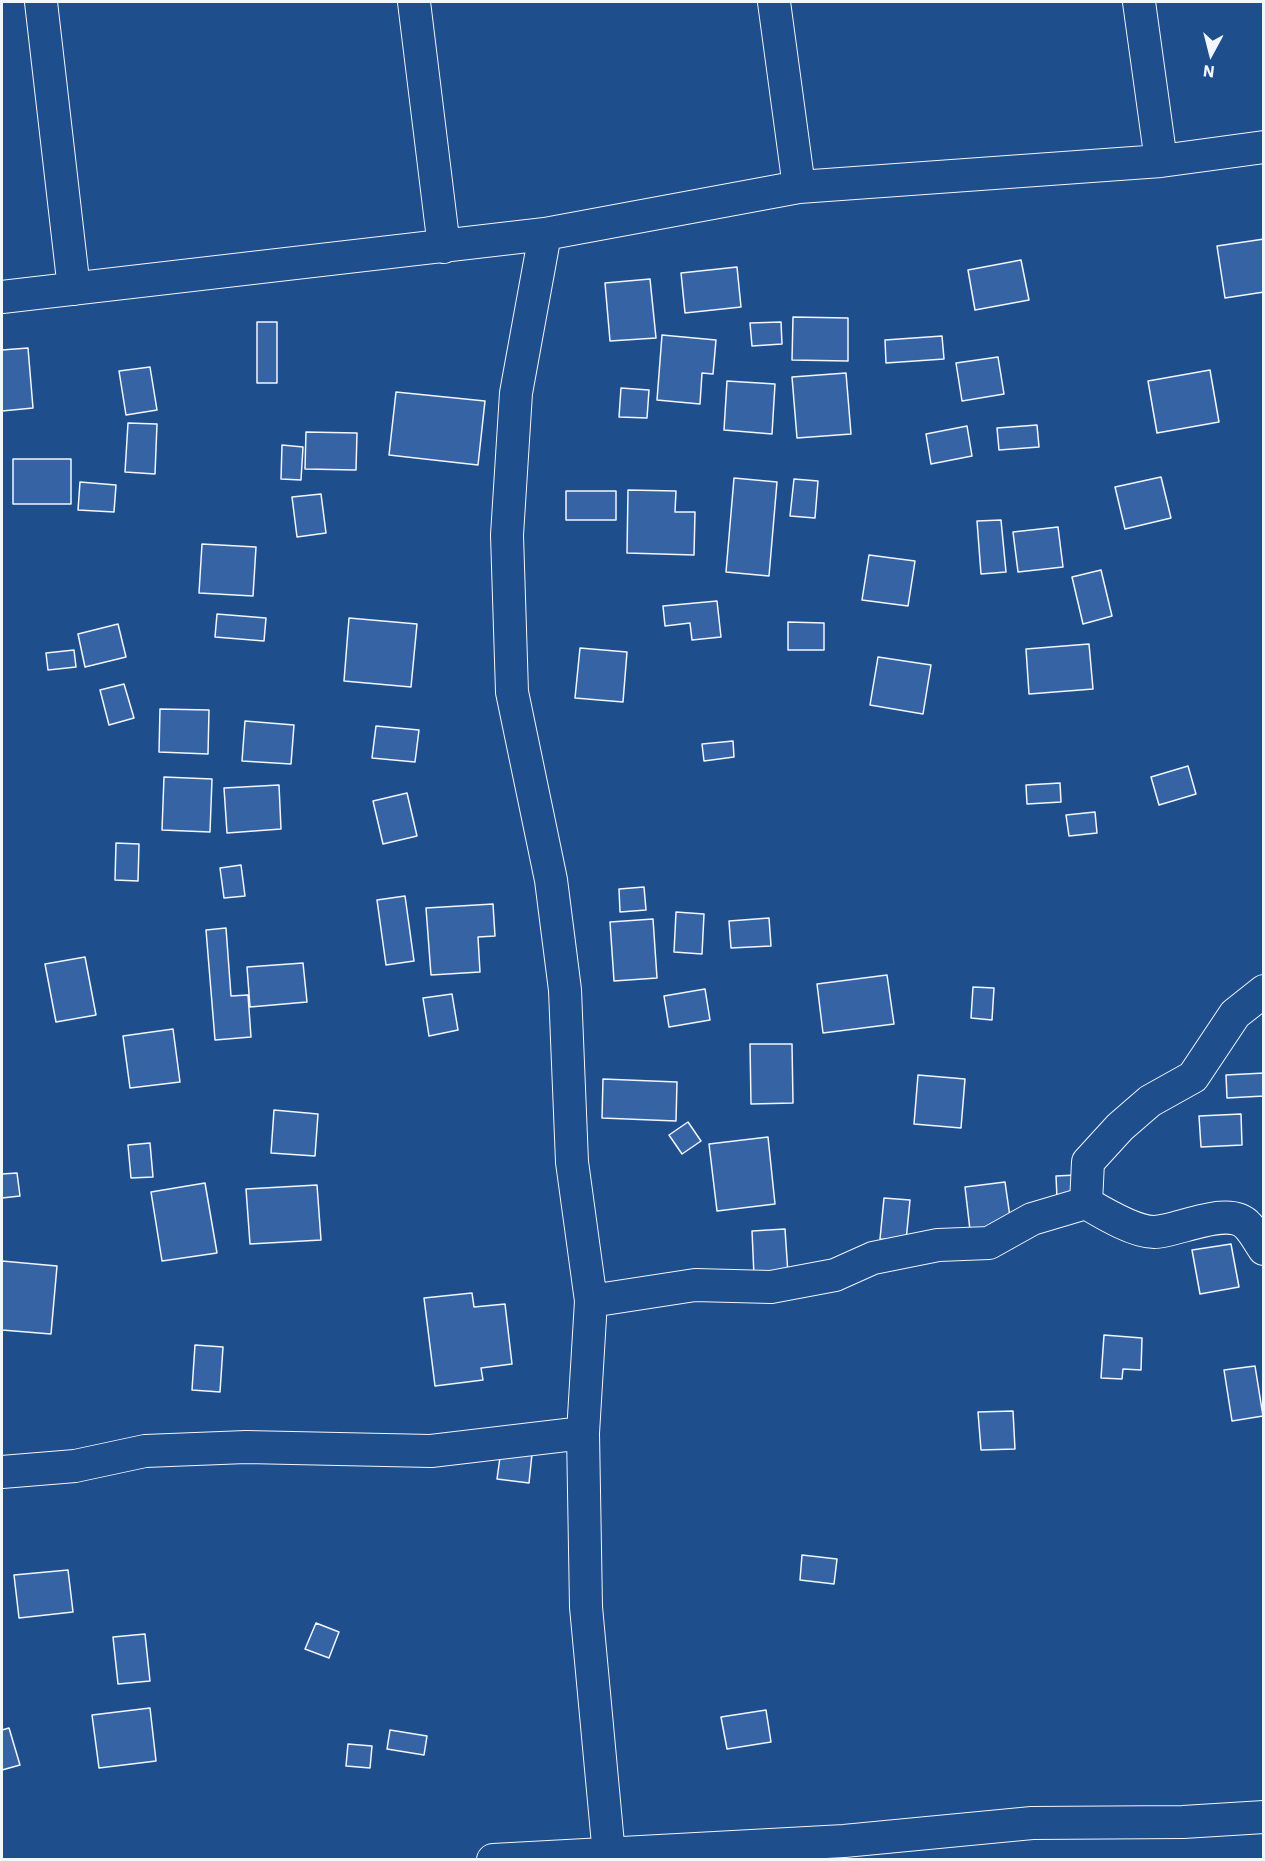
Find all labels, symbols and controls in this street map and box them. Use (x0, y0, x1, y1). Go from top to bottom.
north arrow (1181, 24, 1241, 84)
text: N (1202, 61, 1216, 82)

